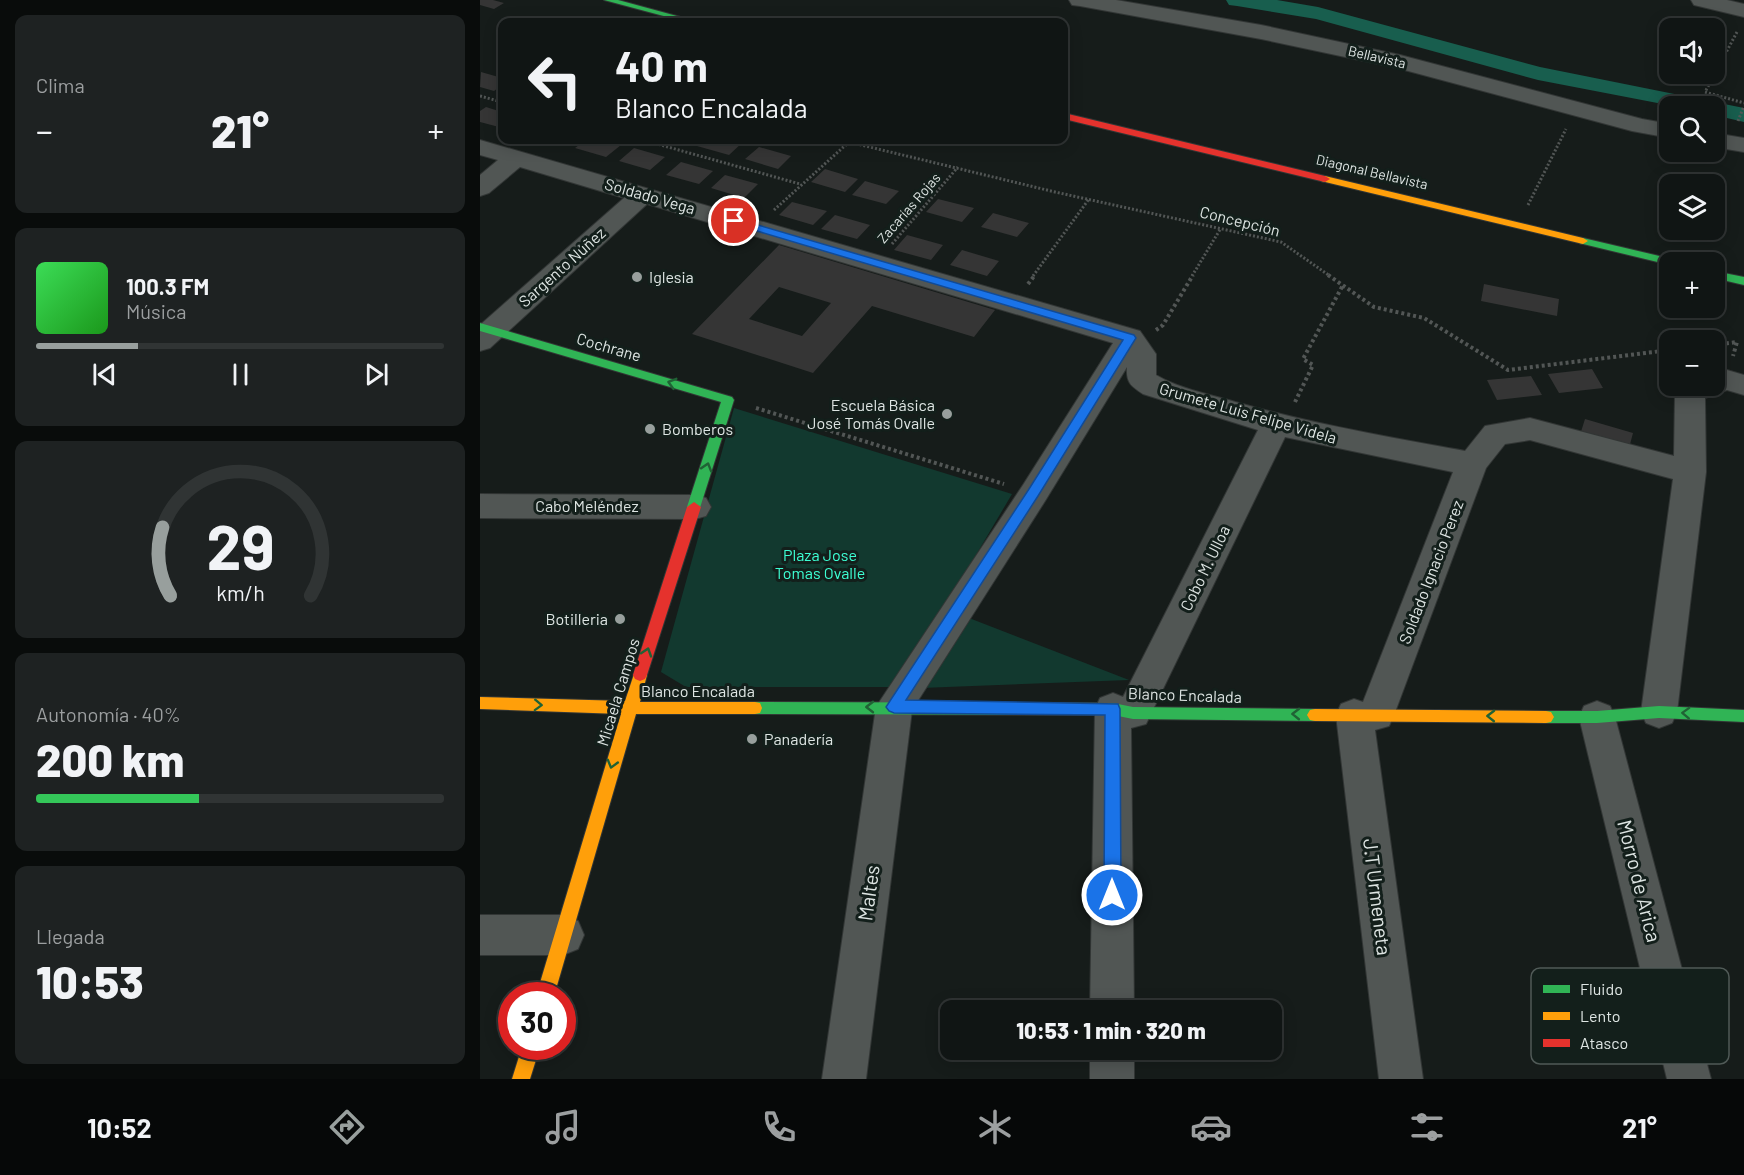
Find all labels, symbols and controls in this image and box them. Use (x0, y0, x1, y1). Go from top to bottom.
map controls (1659, 18, 1725, 396)
button: sound (1659, 18, 1725, 84)
text: 40 m (615, 40, 708, 90)
icon: left (516, 42, 594, 120)
street label: Bellavista (1346, 42, 1408, 71)
text: Clima (36, 73, 85, 97)
text: Blanco Encalada (615, 91, 807, 123)
button: search (1659, 96, 1725, 162)
text: 21° (211, 103, 269, 157)
text: − (36, 110, 53, 150)
text: + (427, 110, 444, 150)
street label: Diagonal Bellavista (1315, 150, 1430, 193)
street label: Zacarías Rojas (874, 169, 944, 246)
street label: Soldado Vega (603, 174, 698, 217)
button: layers (1659, 174, 1725, 240)
pin (708, 195, 759, 246)
street label: Concepción (1198, 201, 1282, 240)
icon: arrive (717, 204, 750, 237)
street label: Sargento Núñez (514, 223, 609, 311)
button: + (1659, 252, 1725, 318)
place label: Iglesia (649, 267, 694, 286)
marker: Iglesia (630, 270, 644, 284)
text: 100.3 FM (126, 273, 209, 299)
text: Música (126, 299, 186, 323)
street label: Cochrane (575, 328, 644, 365)
button: − (1659, 330, 1725, 396)
icon: previous (88, 358, 121, 391)
icon: pause (224, 358, 257, 391)
icon: next (360, 358, 393, 391)
one-way arrow (667, 378, 678, 390)
street label: Grumete Luis Felipe Videla (1157, 378, 1339, 447)
place label: Escuela Básica José Tomás Ovalle (807, 395, 935, 432)
marker: Escuela Básica José Tomás Ovalle (940, 407, 954, 421)
place label: Bomberos (662, 419, 733, 438)
marker: Bomberos (643, 422, 657, 436)
one-way arrow (700, 462, 713, 473)
street label: Cabo Meléndez (535, 496, 639, 515)
street label: Soldado Ignacio Perez (1394, 497, 1467, 646)
text: 29 (206, 509, 274, 583)
street label: Cobo M. Ulloa (1176, 522, 1233, 614)
park label: Plaza Jose Tomas Ovalle (775, 545, 865, 582)
text: km/h (216, 581, 264, 606)
place label: Botilleria (545, 609, 608, 628)
marker: Botilleria (613, 612, 627, 626)
street label: Micaela Campos (592, 636, 643, 748)
one-way arrow (640, 647, 652, 658)
street label: Blanco Encalada (641, 681, 755, 700)
street label: Blanco Encalada (1128, 683, 1242, 706)
one-way arrow (534, 699, 543, 711)
one-way arrow (866, 701, 875, 713)
text: Autonomía · 40% (36, 702, 181, 726)
one-way arrow (1681, 707, 1690, 720)
one-way arrow (1291, 708, 1300, 720)
one-way arrow (1486, 710, 1495, 722)
place label: Panadería (764, 729, 833, 748)
text: 200 km (36, 732, 184, 786)
marker: Panadería (745, 732, 759, 746)
one-way arrow (607, 758, 619, 769)
street label: Morro de Arica (1613, 817, 1667, 944)
street label: J.T Urmeneta (1359, 837, 1397, 957)
street label: Maltes (852, 863, 884, 922)
position arrow (1080, 863, 1144, 927)
text: Llegada (36, 924, 105, 948)
text: 10:53 (36, 954, 144, 1008)
legend (1531, 968, 1729, 1064)
text: Fluido (1580, 979, 1623, 998)
speed limit sign: 30 (498, 982, 576, 1060)
text: Lento (1580, 1006, 1621, 1025)
text: 10:53 · 1 min · 320 m (1016, 1017, 1206, 1043)
text: Atasco (1580, 1033, 1628, 1052)
icon: directions (326, 1106, 368, 1148)
icon: music (542, 1106, 584, 1148)
icon: phone (758, 1106, 800, 1148)
icon: climate (974, 1106, 1016, 1148)
icon: car (1190, 1106, 1232, 1148)
icon: filters (1406, 1106, 1448, 1148)
text: 10:52 (87, 1111, 152, 1143)
text: 21° (1622, 1111, 1657, 1143)

